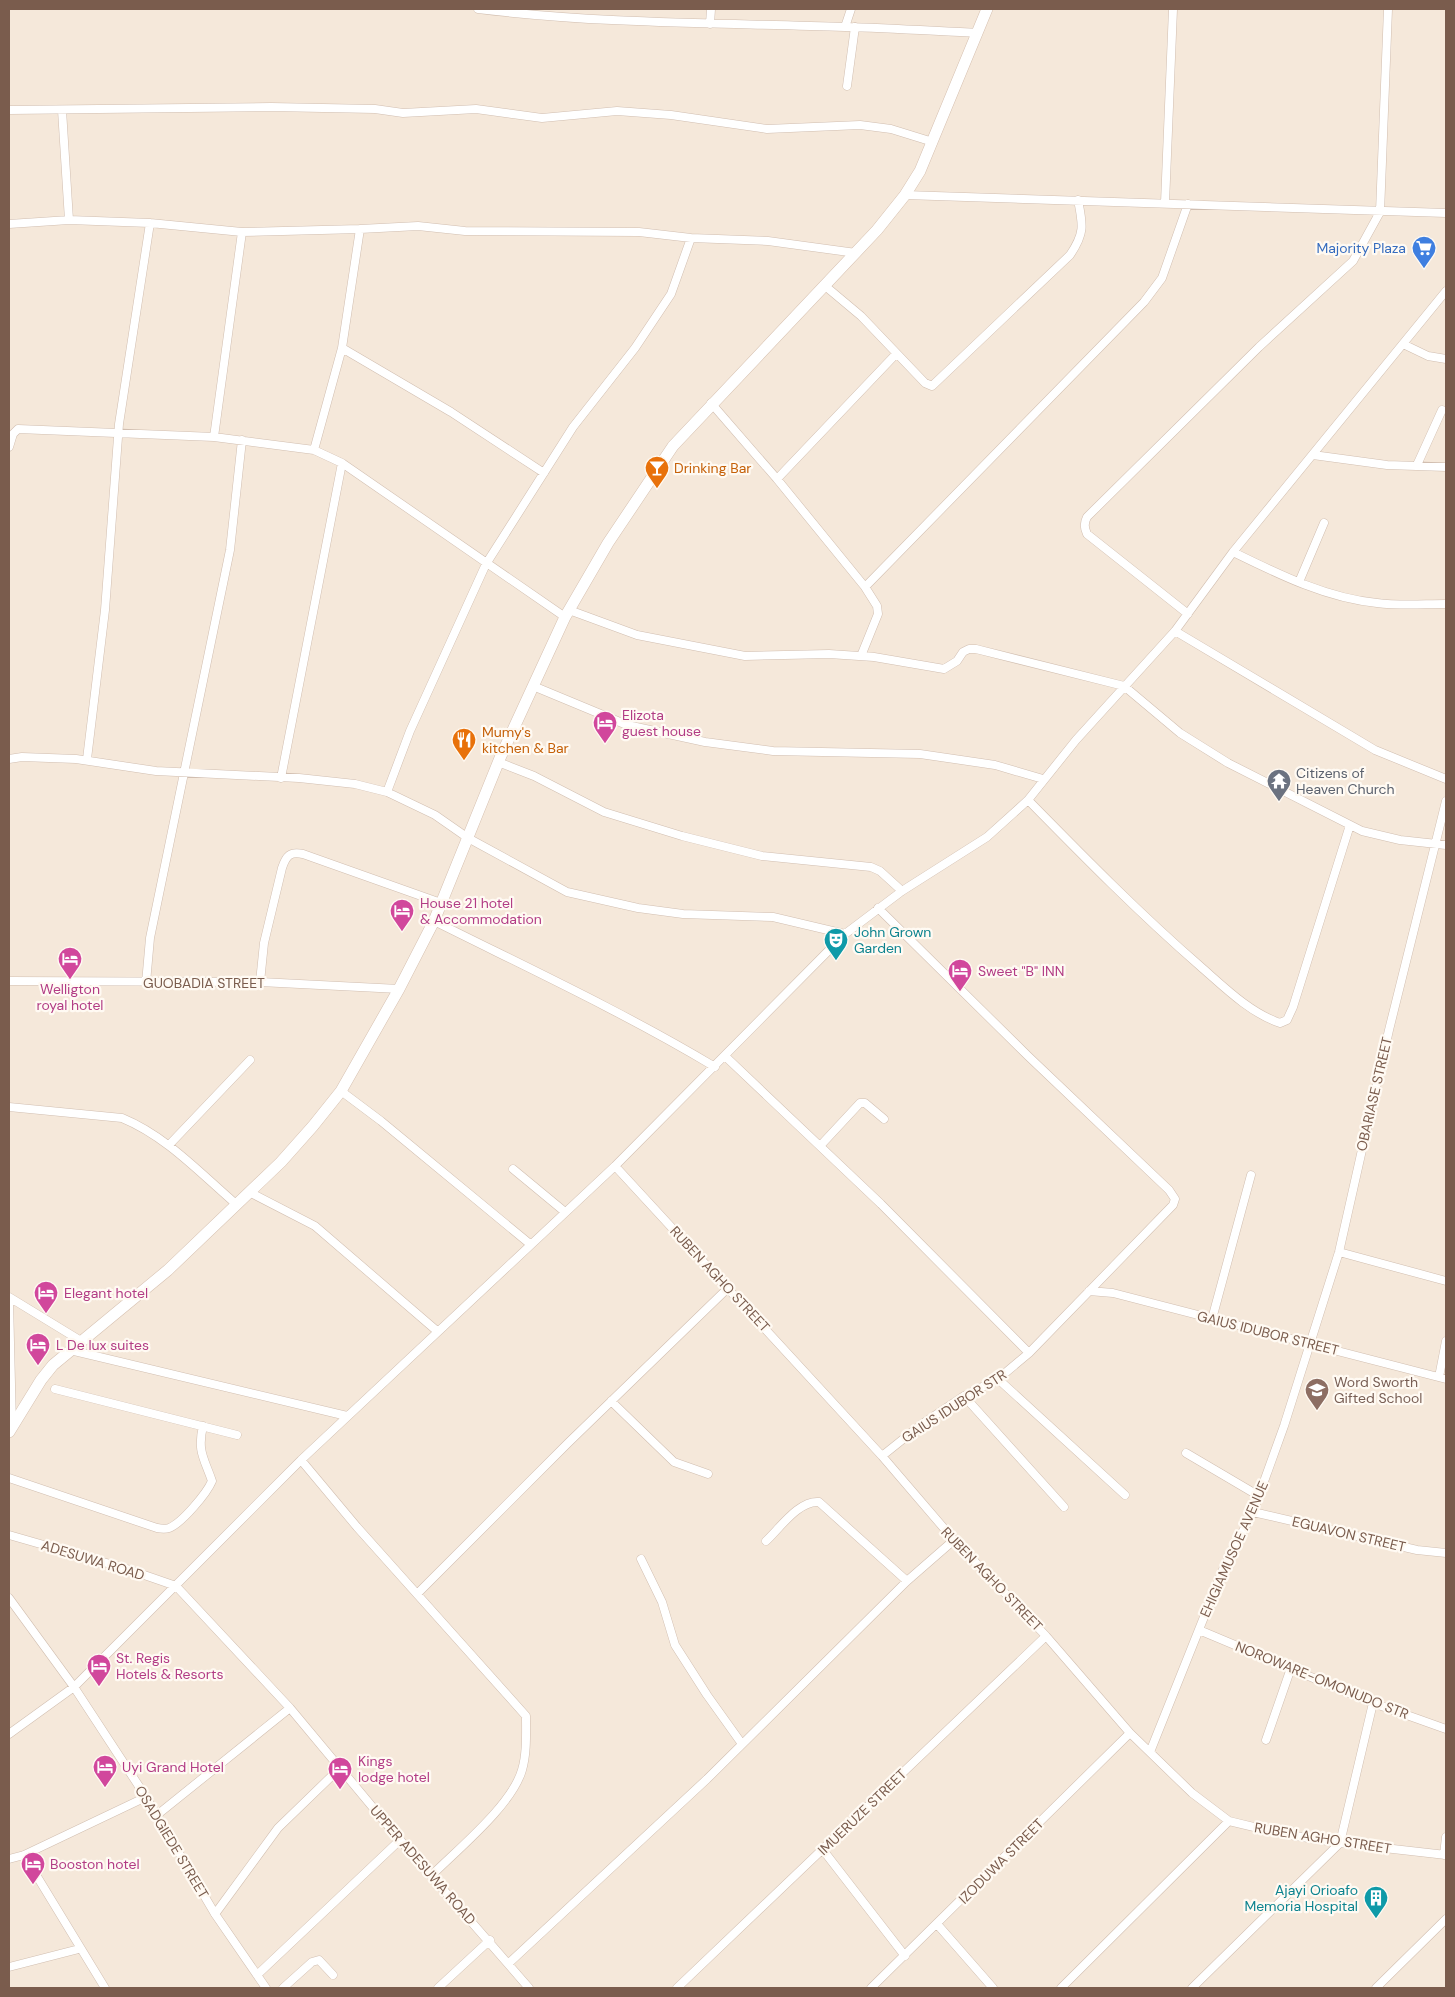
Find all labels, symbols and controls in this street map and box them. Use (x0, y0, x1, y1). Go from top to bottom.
supermarket icon: Majority Plaza (1411, 235, 1437, 269)
place label: Majority Plaza (1316, 239, 1406, 257)
bar icon: Drinking Bar (644, 455, 670, 489)
place label: Drinking Bar (674, 459, 751, 477)
place label: Elizota guest house (622, 706, 701, 740)
hotel icon: Elizota guest house (592, 710, 618, 744)
place label: Mumy's kitchen & Bar (482, 723, 569, 757)
restaurant icon: Mumy's kitchen & Bar (451, 727, 477, 761)
place label: Citizens of Heaven Church (1296, 764, 1395, 798)
temple icon: Citizens of Heaven Church (1266, 768, 1292, 802)
place label: House 21 hotel & Accommodation (420, 894, 542, 928)
hotel icon: House 21 hotel & Accommodation (389, 898, 415, 932)
place label: John Grown Garden (854, 923, 931, 957)
theatre icon: John Grown Garden (823, 927, 849, 961)
hotel icon: Welligton royal hotel (57, 946, 83, 980)
hotel icon: Sweet "B" INN (947, 958, 973, 992)
place label: Sweet "B" INN (978, 962, 1064, 980)
street label: GUOBADIA STREET (143, 974, 265, 992)
place label: Welligton royal hotel (37, 980, 103, 1014)
street label: OBARIASE STREET (1352, 1035, 1396, 1153)
street label: RUBEN AGHO STREET (666, 1222, 774, 1336)
hotel icon: Elegant hotel (33, 1280, 59, 1314)
place label: Elegant hotel (64, 1284, 148, 1302)
street label: GAIUS IDUBOR STREET (1195, 1307, 1341, 1359)
hotel icon: L De lux suites (25, 1332, 51, 1366)
place label: L De lux suites (56, 1336, 149, 1354)
street label: GAIUS IDUBOR STR (898, 1365, 1010, 1447)
place label: Word Sworth Gifted School (1334, 1373, 1422, 1407)
school or university icon: Word Sworth Gifted School (1304, 1377, 1330, 1411)
street label: EHIGIAMUSOE AVENUE (1196, 1478, 1272, 1620)
street label: EGUAVON STREET (1290, 1512, 1408, 1556)
street label: RUBEN AGHO STREET (937, 1523, 1047, 1635)
street label: ADESUWA ROAD (39, 1536, 147, 1584)
street label: NOROWARE-OMONUDO STR (1233, 1637, 1411, 1723)
place label: St. Regis Hotels & Resorts (116, 1649, 224, 1683)
hotel icon: St. Regis Hotels & Resorts (86, 1653, 112, 1687)
place label: Kings lodge hotel (358, 1752, 430, 1786)
hotel icon: Uyi Grand Hotel (92, 1754, 118, 1788)
hotel icon: Kings lodge hotel (327, 1756, 353, 1790)
place label: Uyi Grand Hotel (122, 1758, 224, 1776)
street label: IMUERUZE STREET (814, 1765, 910, 1859)
street label: OSADGIEDE STREET (131, 1782, 213, 1902)
street label: UPPER ADESUWA ROAD (366, 1802, 480, 1928)
street label: IZODUWA STREET (954, 1814, 1048, 1908)
street label: RUBEN AGHO STREET (1253, 1818, 1393, 1858)
hotel icon: Booston hotel (20, 1851, 46, 1885)
place label: Booston hotel (50, 1855, 140, 1873)
place label: Ajayi Orioafo Memoria Hospital (1244, 1881, 1358, 1915)
building icon: Ajayi Orioafo Memoria Hospital (1363, 1885, 1389, 1919)

